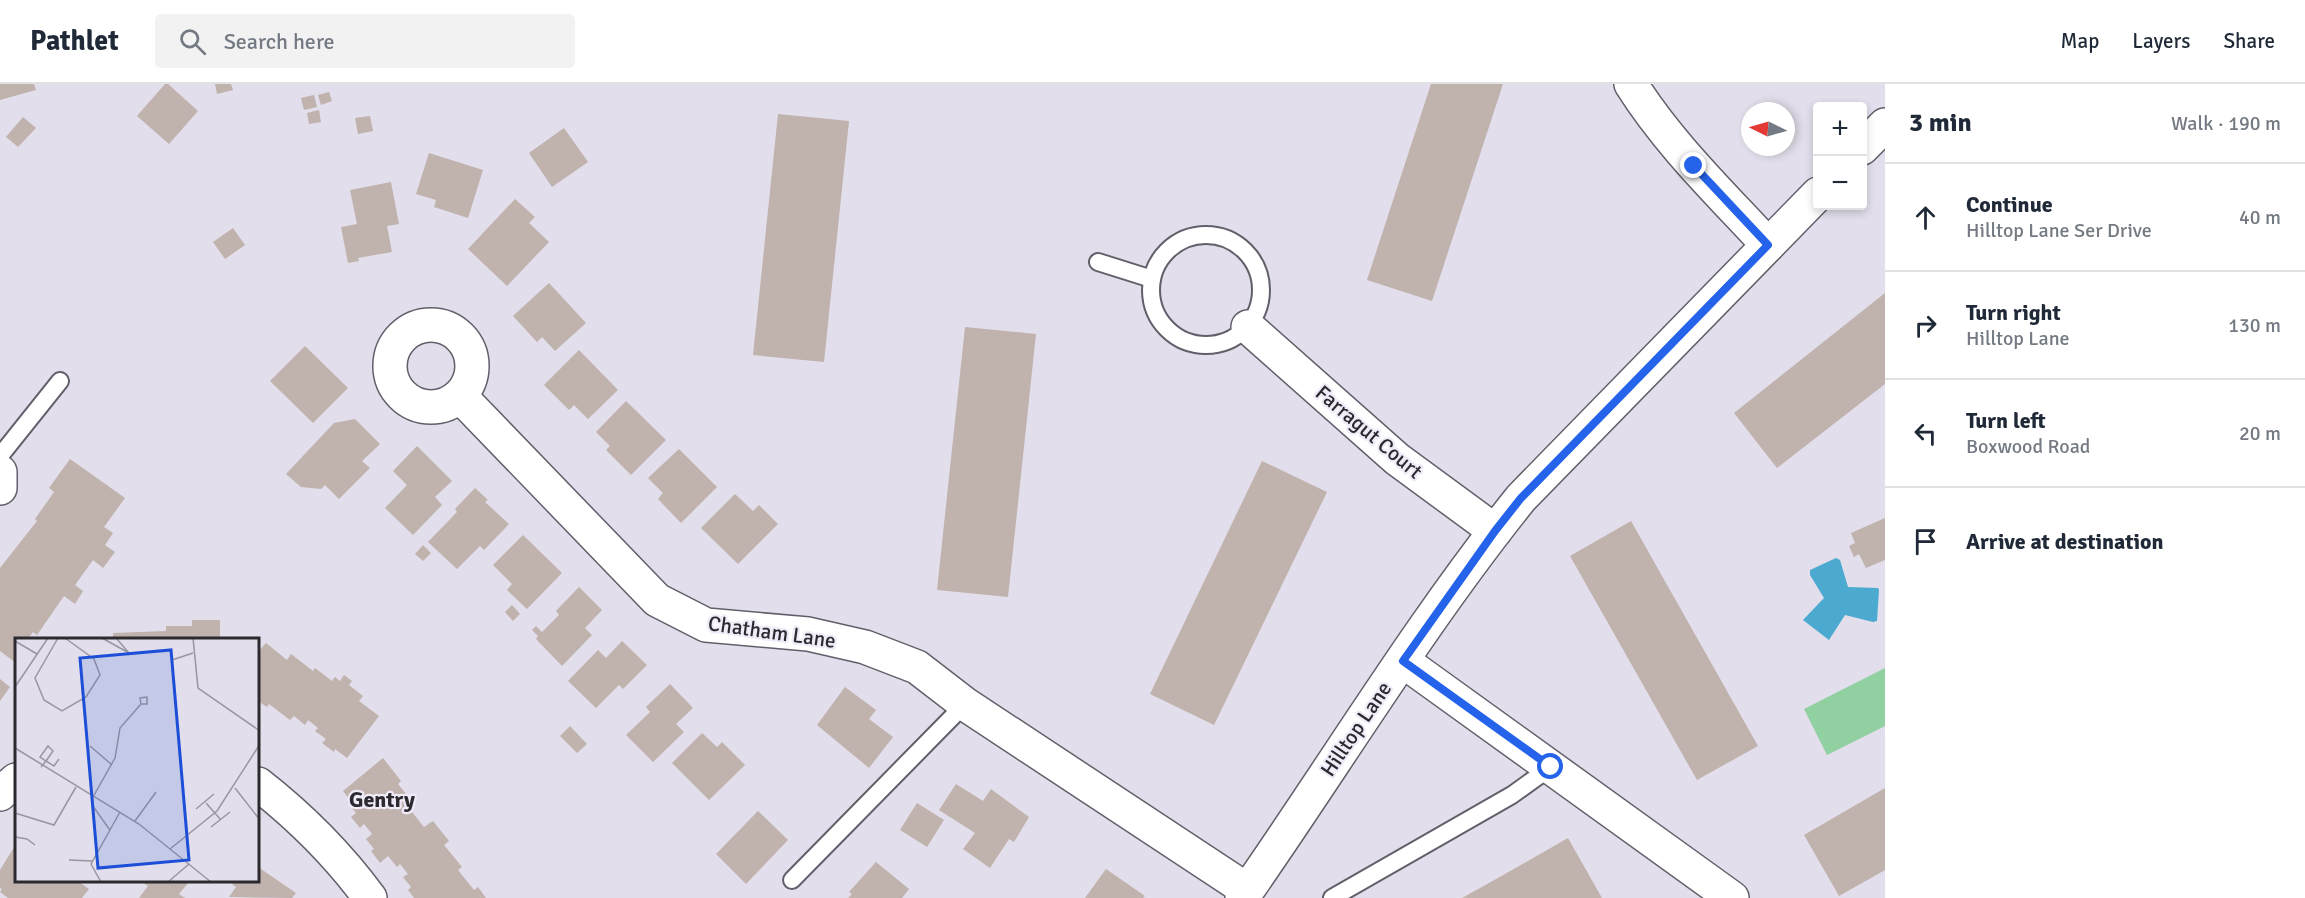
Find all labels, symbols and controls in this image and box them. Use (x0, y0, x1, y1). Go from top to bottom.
search box (155, 14, 575, 68)
text: Pathlet (30, 24, 119, 58)
icon: search (176, 25, 209, 58)
text: Search here (224, 28, 335, 55)
text: Map (2061, 28, 2099, 54)
text: Layers (2132, 28, 2190, 54)
text: Share (2223, 28, 2275, 54)
north arrow (1741, 102, 1795, 156)
map controls (1813, 102, 1867, 210)
button: + (1813, 102, 1867, 156)
text: 3 min (1909, 107, 1972, 139)
text: Walk · 190 m (2171, 111, 2281, 136)
route end (1680, 152, 1706, 178)
button: − (1813, 156, 1867, 210)
text: Continue (1966, 191, 2053, 218)
icon: ahead (1909, 201, 1942, 234)
text: 40 m (2239, 205, 2281, 230)
text: Hilltop Lane Ser Drive (1966, 218, 2152, 243)
text: Turn right (1966, 299, 2061, 326)
icon: right (1909, 309, 1942, 342)
text: 130 m (2228, 313, 2281, 338)
text: Hilltop Lane (1966, 326, 2070, 351)
street label: Farragut Court (1310, 380, 1428, 484)
text: Turn left (1966, 407, 2046, 434)
icon: left (1909, 417, 1942, 450)
text: 20 m (2239, 421, 2281, 446)
text: Boxwood Road (1966, 434, 2090, 459)
icon: arrive (1909, 525, 1942, 558)
text: Arrive at destination (1966, 528, 2163, 555)
street label: Chatham Lane (706, 610, 838, 654)
inset map (15, 638, 260, 883)
street label: Hilltop Lane (1315, 677, 1397, 781)
route start (1537, 753, 1563, 779)
district label: Gentry (349, 786, 415, 813)

